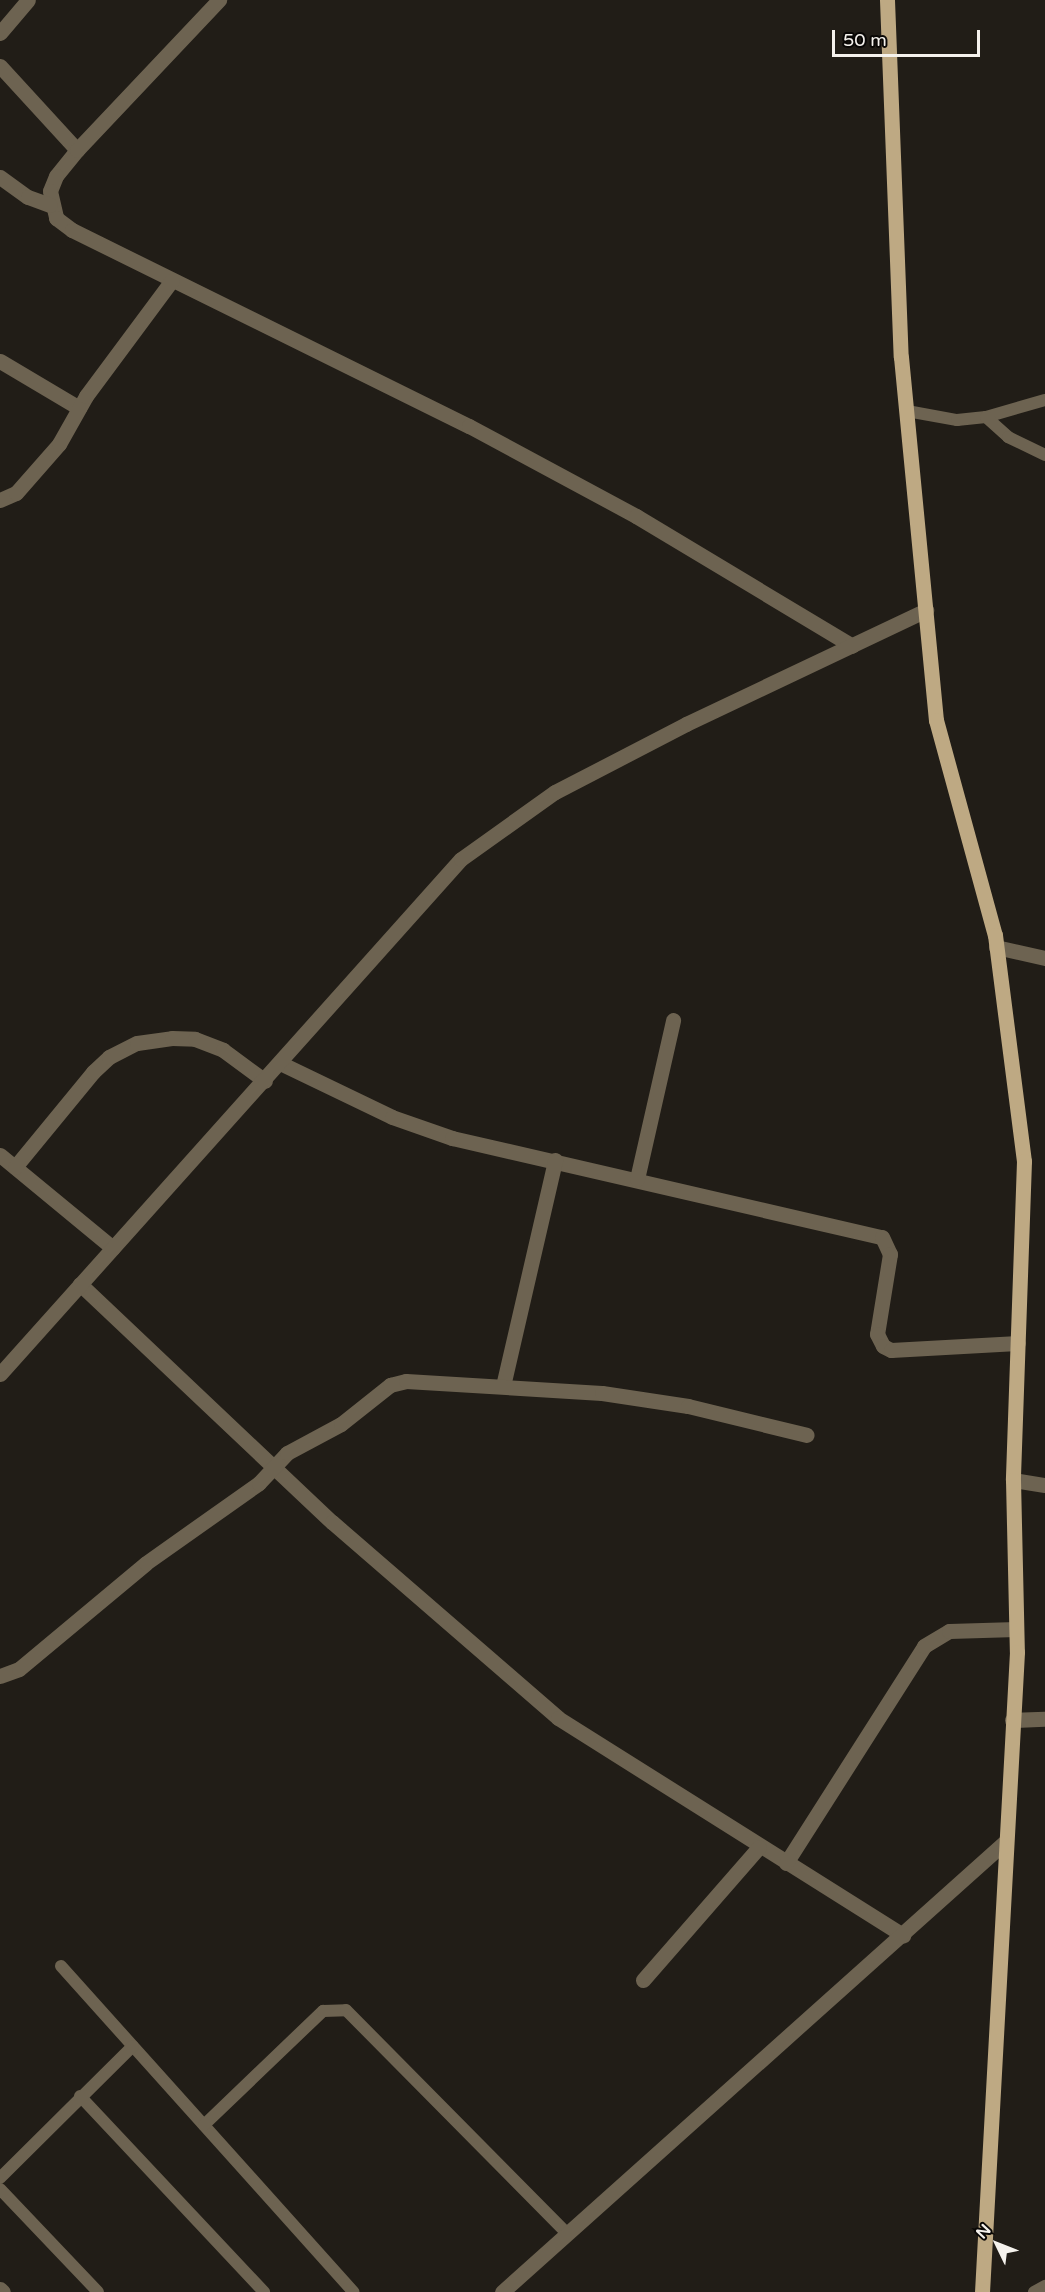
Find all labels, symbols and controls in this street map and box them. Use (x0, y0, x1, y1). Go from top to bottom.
scale bar (835, 18, 984, 56)
text: 50 m (843, 29, 887, 51)
north arrow (967, 2214, 1027, 2274)
text: N (972, 2220, 996, 2243)

